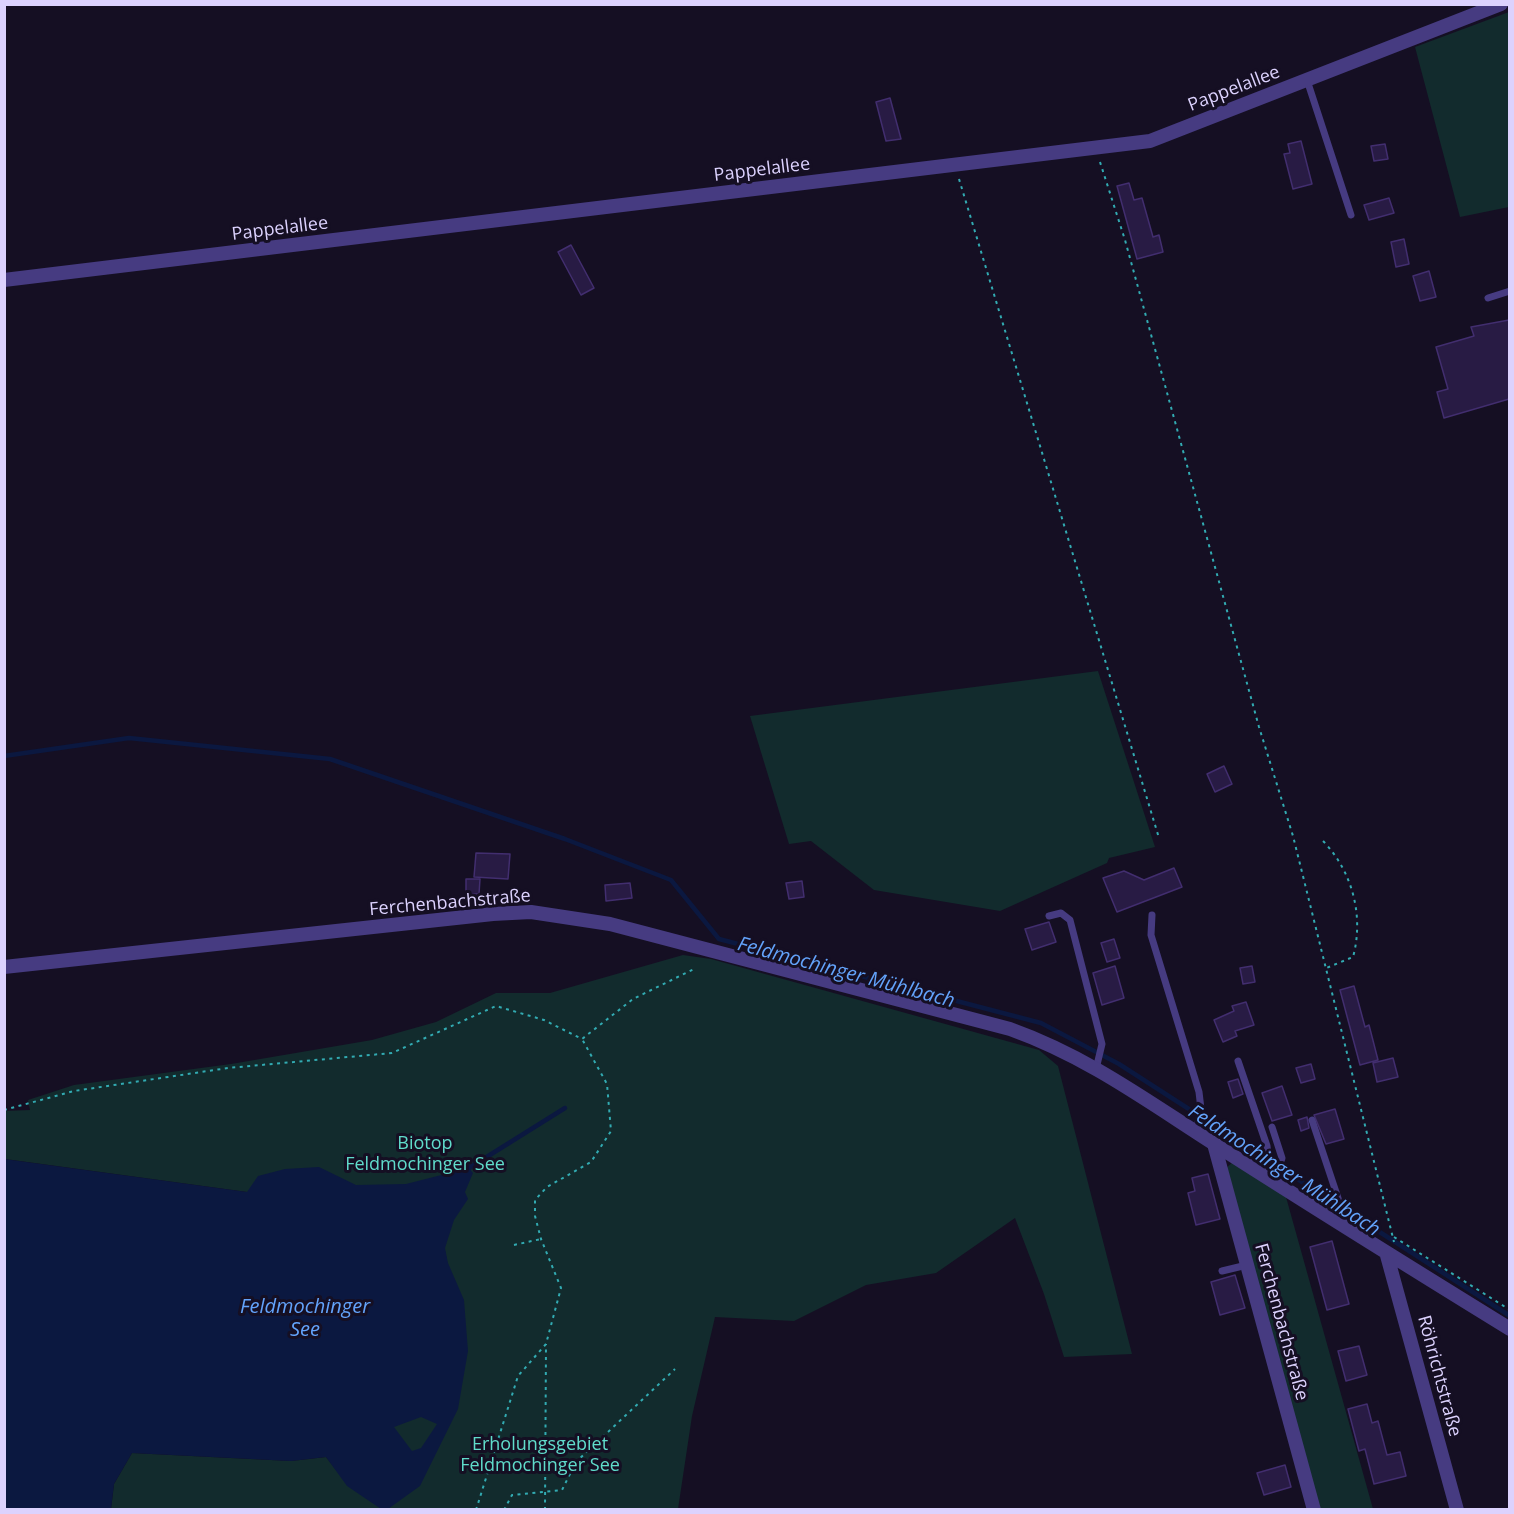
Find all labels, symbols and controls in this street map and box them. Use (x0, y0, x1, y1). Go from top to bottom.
street label: Pappelallee (1185, 62, 1283, 116)
street label: Pappelallee (713, 153, 811, 187)
street label: Pappelallee (231, 212, 329, 246)
street label: Ferchenbachstraße (368, 885, 532, 921)
water label: Feldmochinger Mühlbach (735, 932, 957, 1014)
water label: Feldmochinger Mühlbach (1184, 1100, 1384, 1242)
park label: Biotop Feldmochinger See (345, 1133, 505, 1176)
street label: Ferchenbachstraße (1250, 1241, 1312, 1403)
water label: Feldmochinger See (240, 1295, 370, 1342)
street label: Röhrichtstraße (1412, 1313, 1466, 1439)
park label: Erholungsgebiet Feldmochinger See (460, 1434, 620, 1476)

